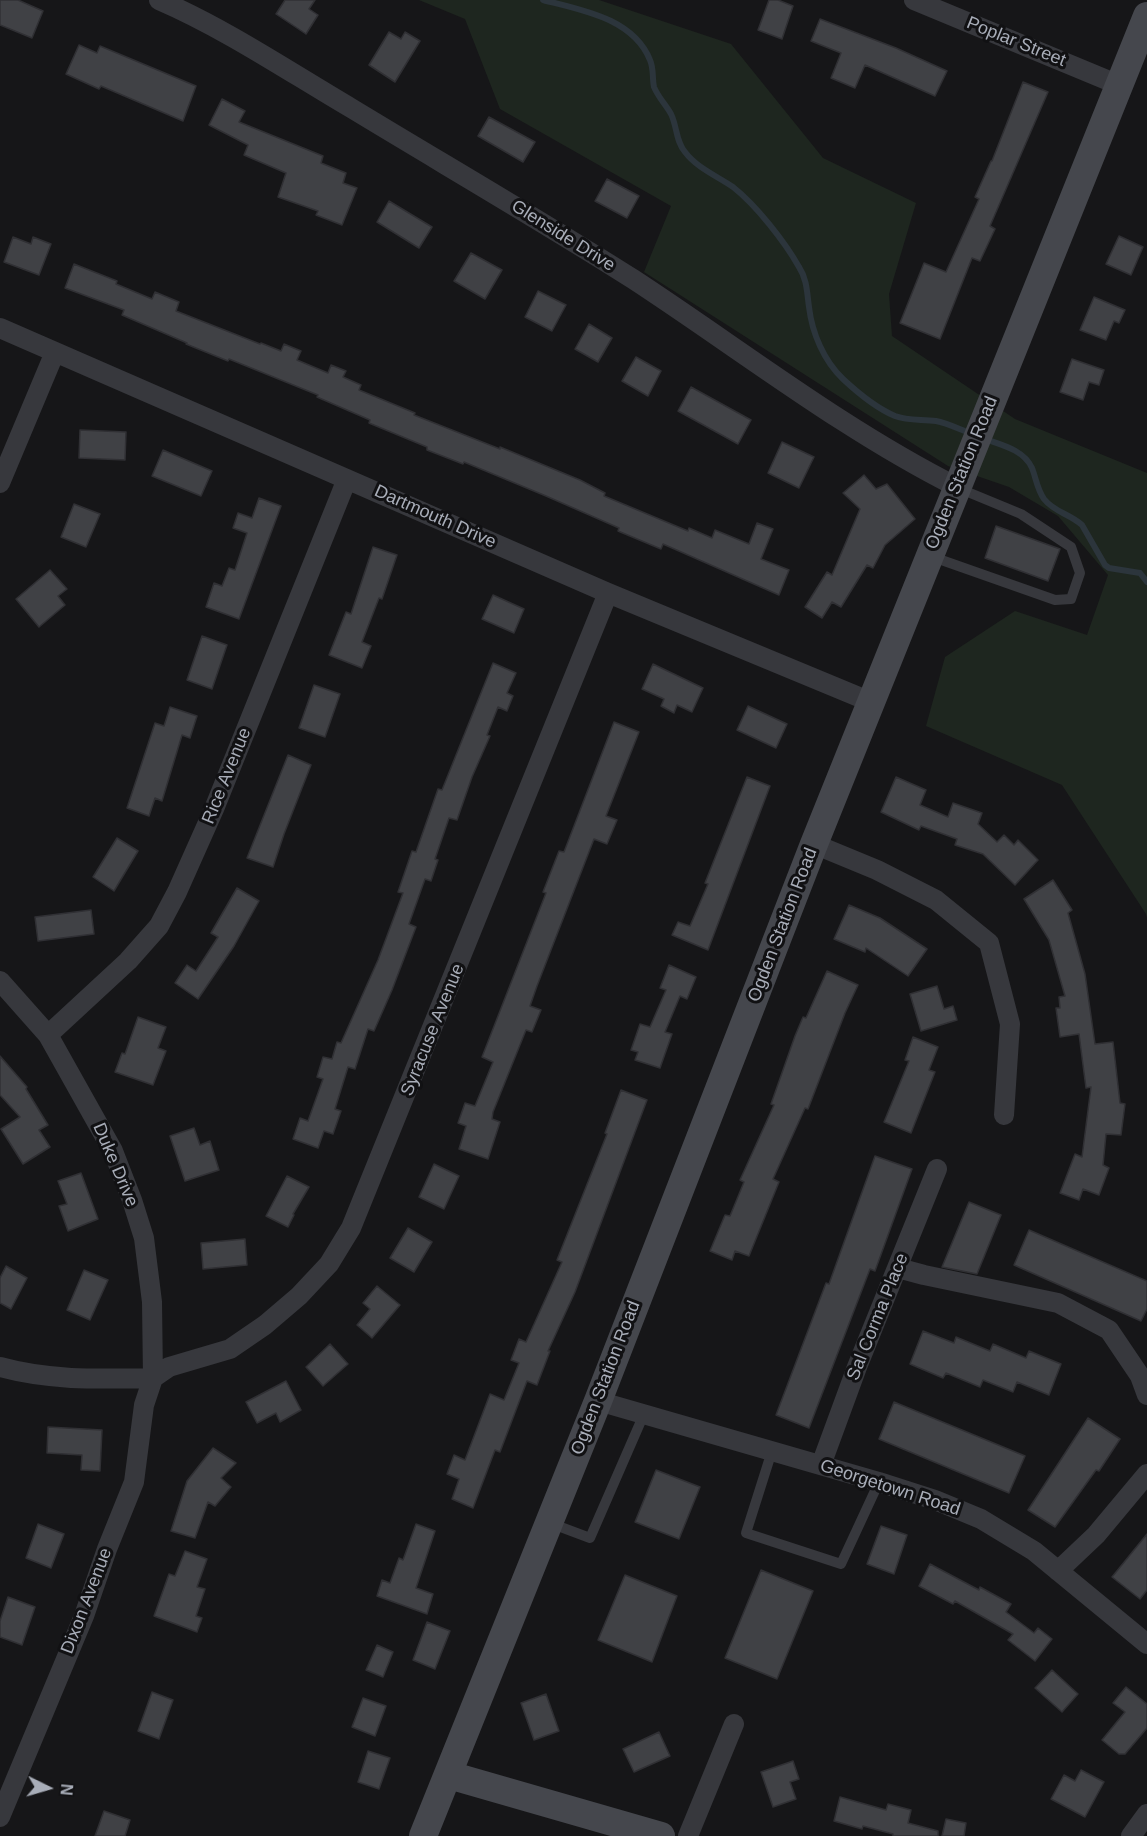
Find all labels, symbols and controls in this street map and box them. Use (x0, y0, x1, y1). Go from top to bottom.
street label: Poplar Street (963, 12, 1069, 72)
street label: Glenside Drive (507, 196, 619, 276)
street label: Ogden Station Road (921, 393, 1003, 553)
street label: Dartmouth Drive (371, 480, 499, 554)
street label: Rice Avenue (198, 725, 256, 827)
street label: Ogden Station Road (744, 845, 822, 1005)
street label: Syracuse Avenue (397, 961, 469, 1099)
street label: Duke Drive (88, 1120, 142, 1210)
street label: Sal Corma Place (843, 1250, 913, 1384)
street label: Ogden Station Road (567, 1298, 645, 1458)
street label: Georgetown Road (817, 1455, 963, 1521)
street label: Dixon Avenue (57, 1545, 117, 1657)
north arrow (18, 1758, 78, 1818)
text: N (57, 1783, 75, 1796)

